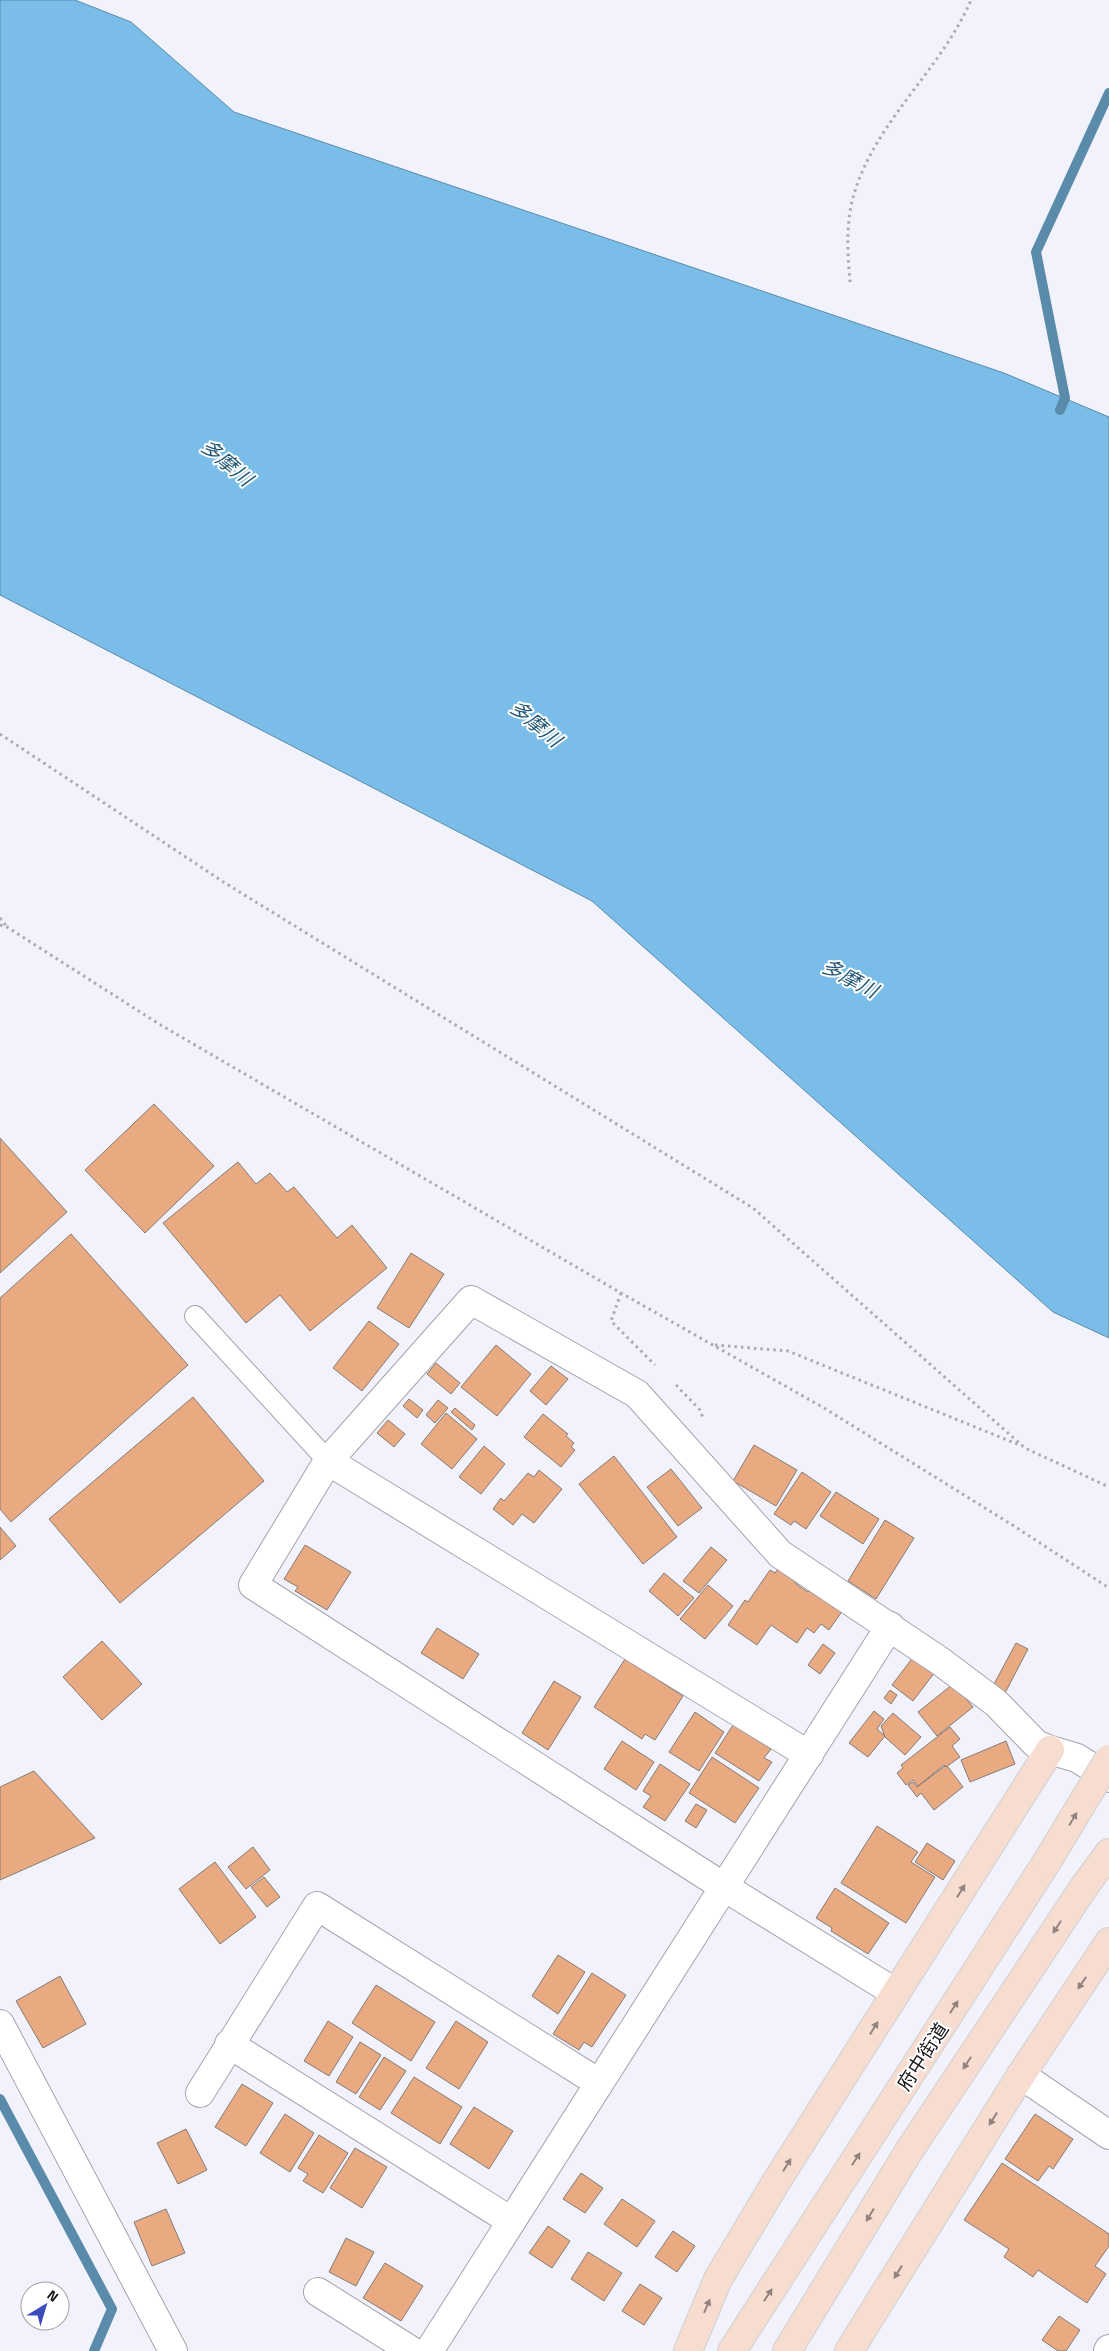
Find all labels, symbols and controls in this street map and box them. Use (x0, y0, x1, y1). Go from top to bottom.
water label: 多摩川 (194, 431, 261, 494)
water label: 多摩川 (503, 692, 570, 755)
water label: 多摩川 (816, 950, 886, 1007)
one-way arrow (1069, 1812, 1078, 1825)
one-way arrow (956, 1884, 966, 1897)
one-way arrow (1052, 1921, 1062, 1934)
one-way arrow (1077, 1976, 1087, 1990)
one-way arrow (949, 2001, 958, 2014)
street label: 府中街道 (889, 2016, 955, 2096)
one-way arrow (869, 2021, 879, 2034)
one-way arrow (963, 2056, 972, 2070)
one-way arrow (988, 2112, 998, 2126)
one-way arrow (851, 2152, 861, 2165)
one-way arrow (782, 2158, 792, 2172)
one-way arrow (866, 2208, 875, 2221)
one-way arrow (893, 2265, 902, 2278)
north arrow (20, 2281, 70, 2331)
text: N (43, 2284, 64, 2307)
one-way arrow (764, 2289, 773, 2302)
one-way arrow (703, 2299, 711, 2313)

